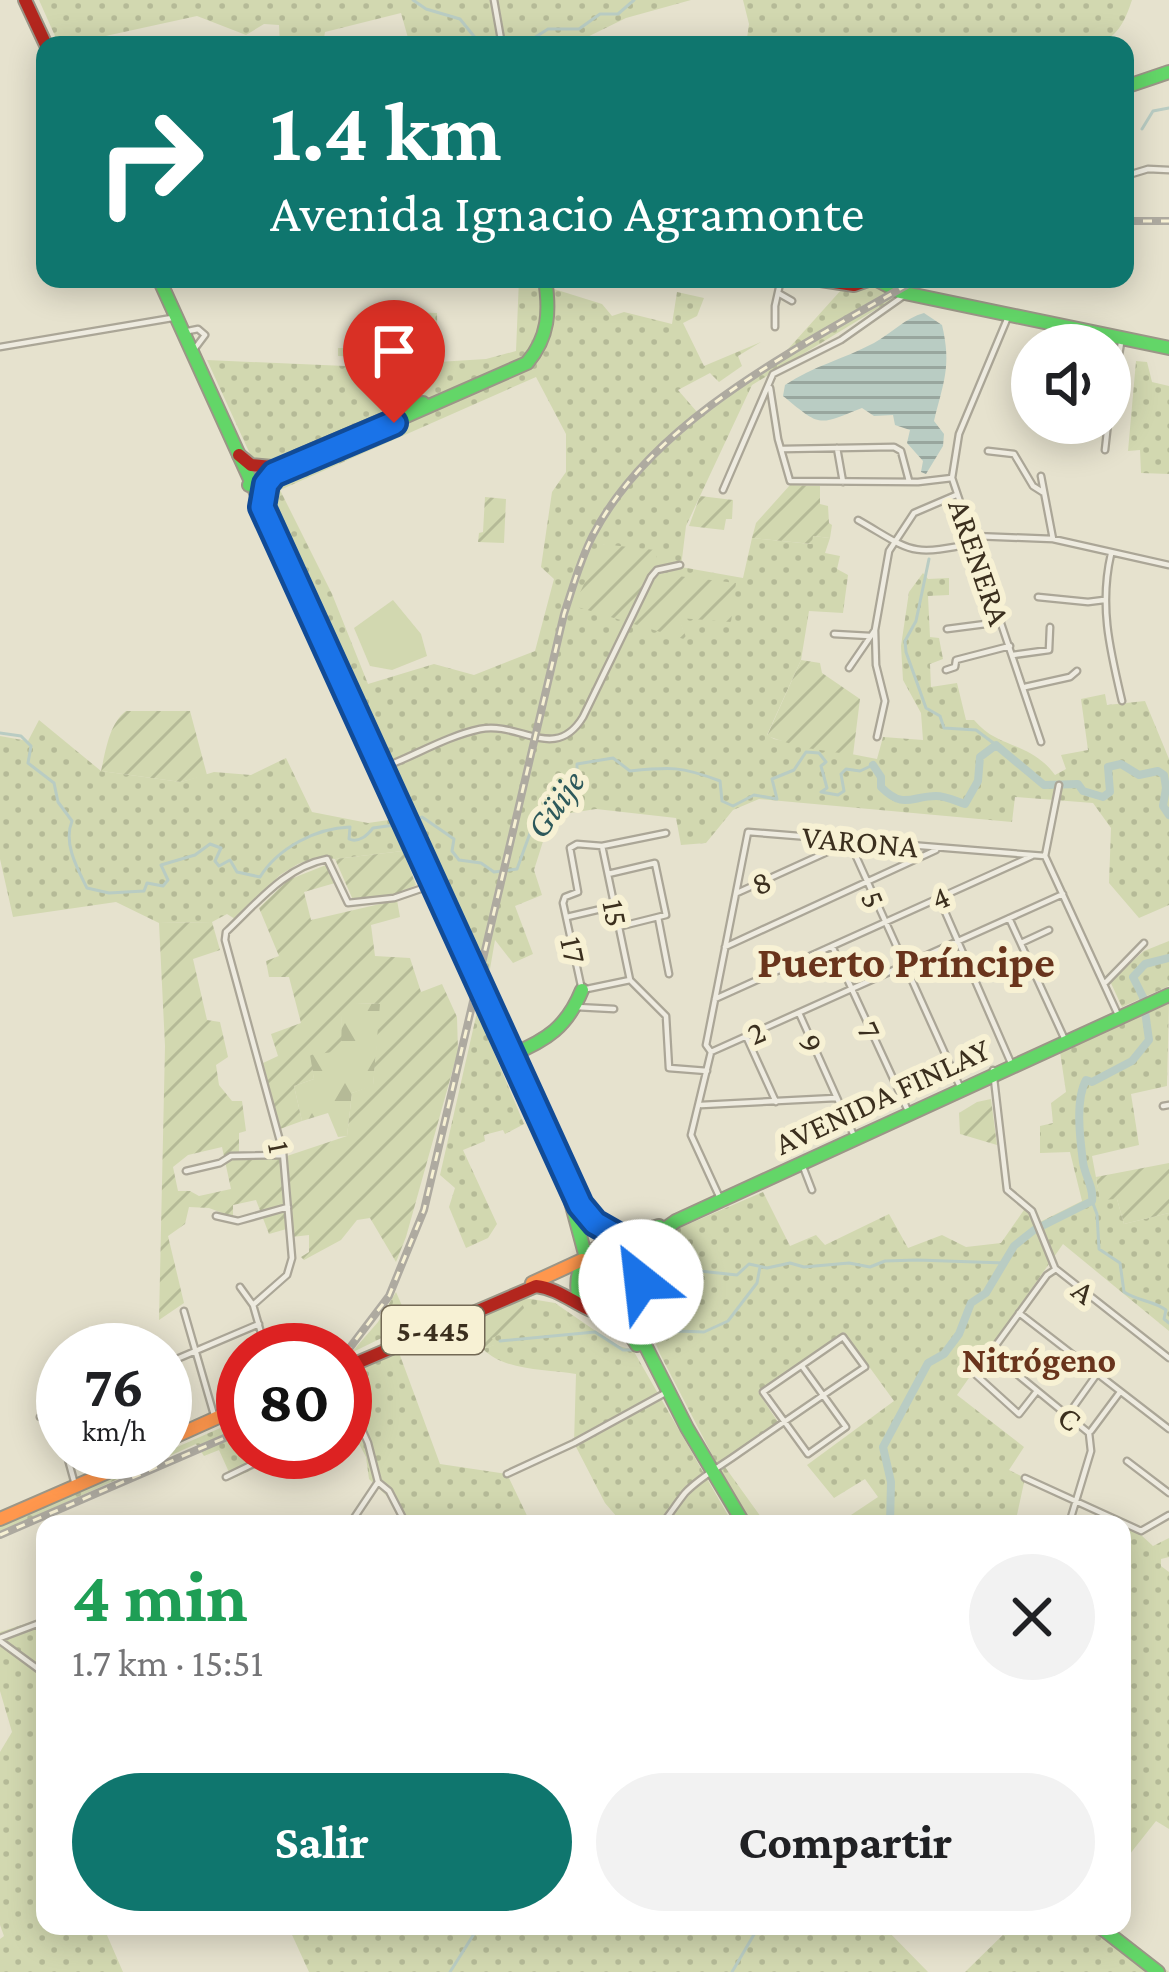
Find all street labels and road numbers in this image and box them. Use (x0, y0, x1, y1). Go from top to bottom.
street label: ARENERA (941, 494, 1019, 630)
street label: VARONA (800, 817, 920, 865)
street label: 8 (745, 861, 777, 903)
street label: 4 (925, 877, 955, 917)
street label: 5 (854, 884, 894, 914)
street label: 15 (595, 896, 637, 930)
street label: 17 (553, 933, 595, 967)
street label: 2 (741, 1012, 771, 1052)
street label: 7 (850, 1015, 890, 1045)
street label: 9 (792, 1028, 832, 1058)
street label: AVENIDA FINLAY (769, 1030, 996, 1162)
street label: 1 (261, 1138, 299, 1156)
street label: A (1065, 1271, 1103, 1311)
road number: 5-445 (382, 1306, 484, 1354)
street label: C (1051, 1397, 1089, 1439)

